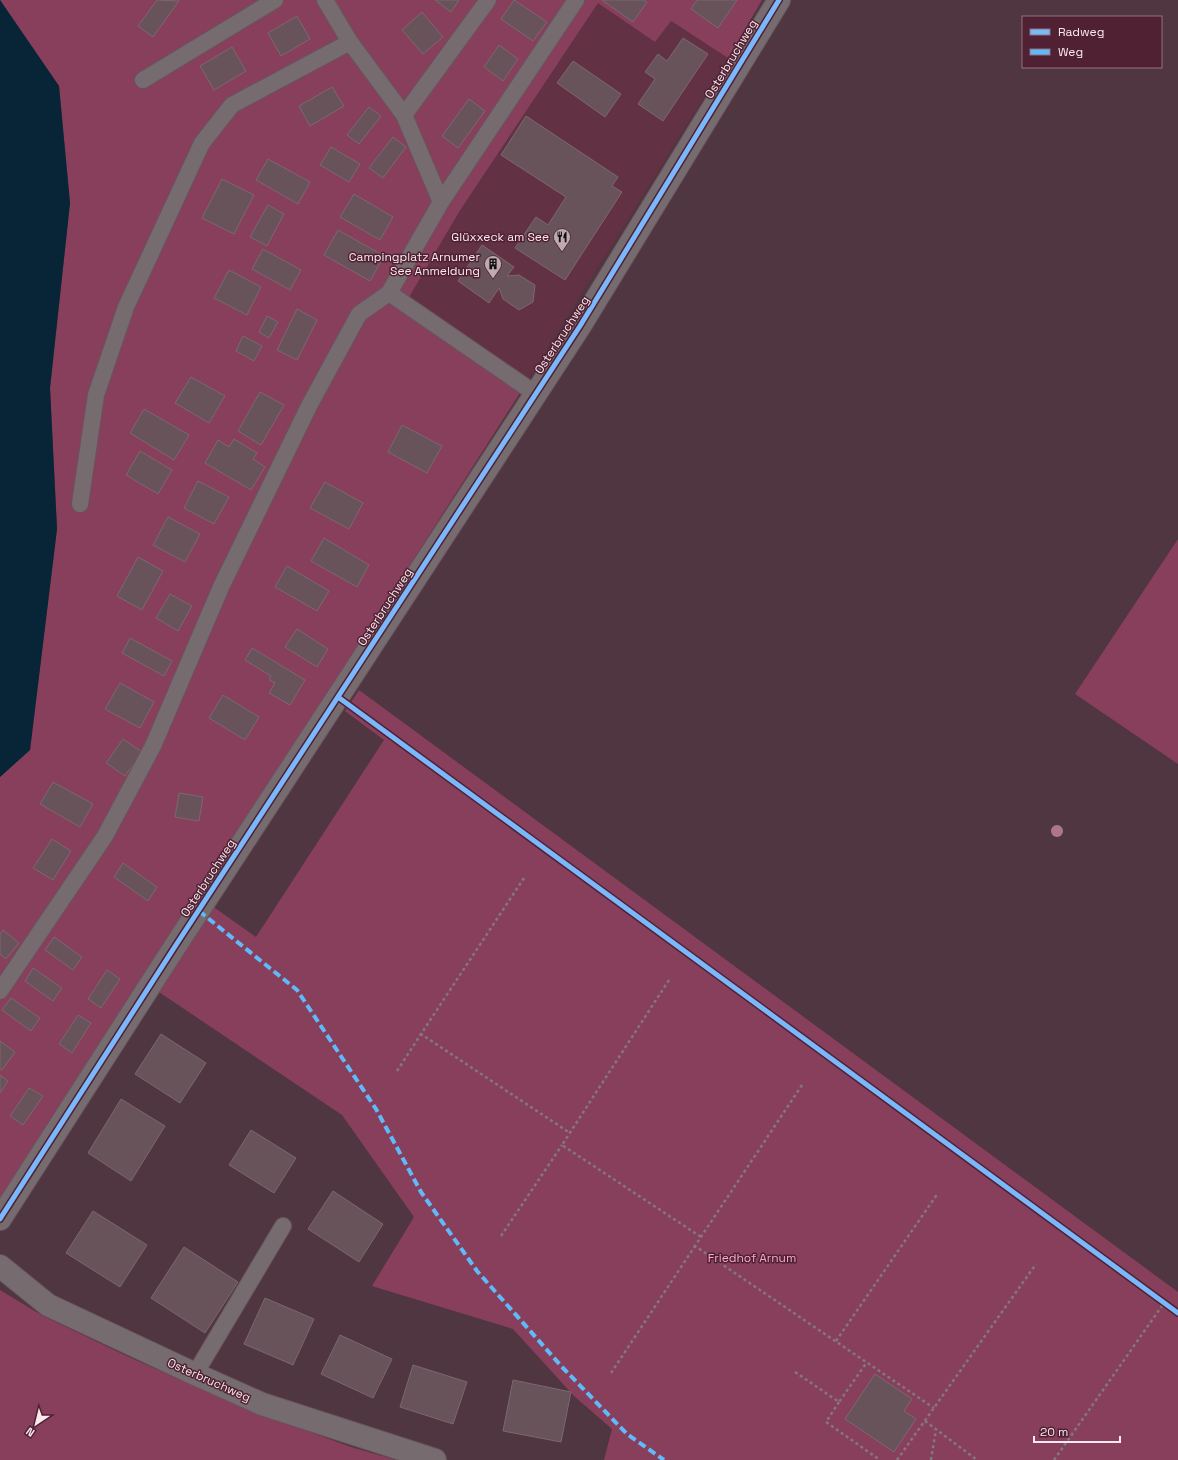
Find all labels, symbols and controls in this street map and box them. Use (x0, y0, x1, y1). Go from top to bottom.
legend (1022, 16, 1162, 68)
street label: Osterbruchweg (701, 17, 761, 101)
text: Radweg (1058, 24, 1104, 40)
text: Weg (1058, 44, 1083, 60)
restaurant icon: Glüxxeck am See (552, 227, 572, 252)
place label: Glüxxeck am See (451, 229, 549, 245)
place label: Campingplatz Arnumer See Anmeldung (349, 249, 480, 279)
building icon: Campingplatz Arnumer See Anmeldung (483, 254, 503, 279)
street label: Osterbruchweg (531, 293, 593, 377)
street label: Osterbruchweg (354, 565, 416, 649)
street label: Osterbruchweg (177, 836, 239, 920)
park label: Friedhof Arnum (708, 1250, 796, 1266)
street label: Osterbruchweg (165, 1354, 253, 1406)
north arrow (16, 1404, 56, 1444)
scale bar (1034, 1418, 1120, 1444)
text: N (23, 1424, 37, 1440)
text: 20 m (1040, 1424, 1068, 1440)

